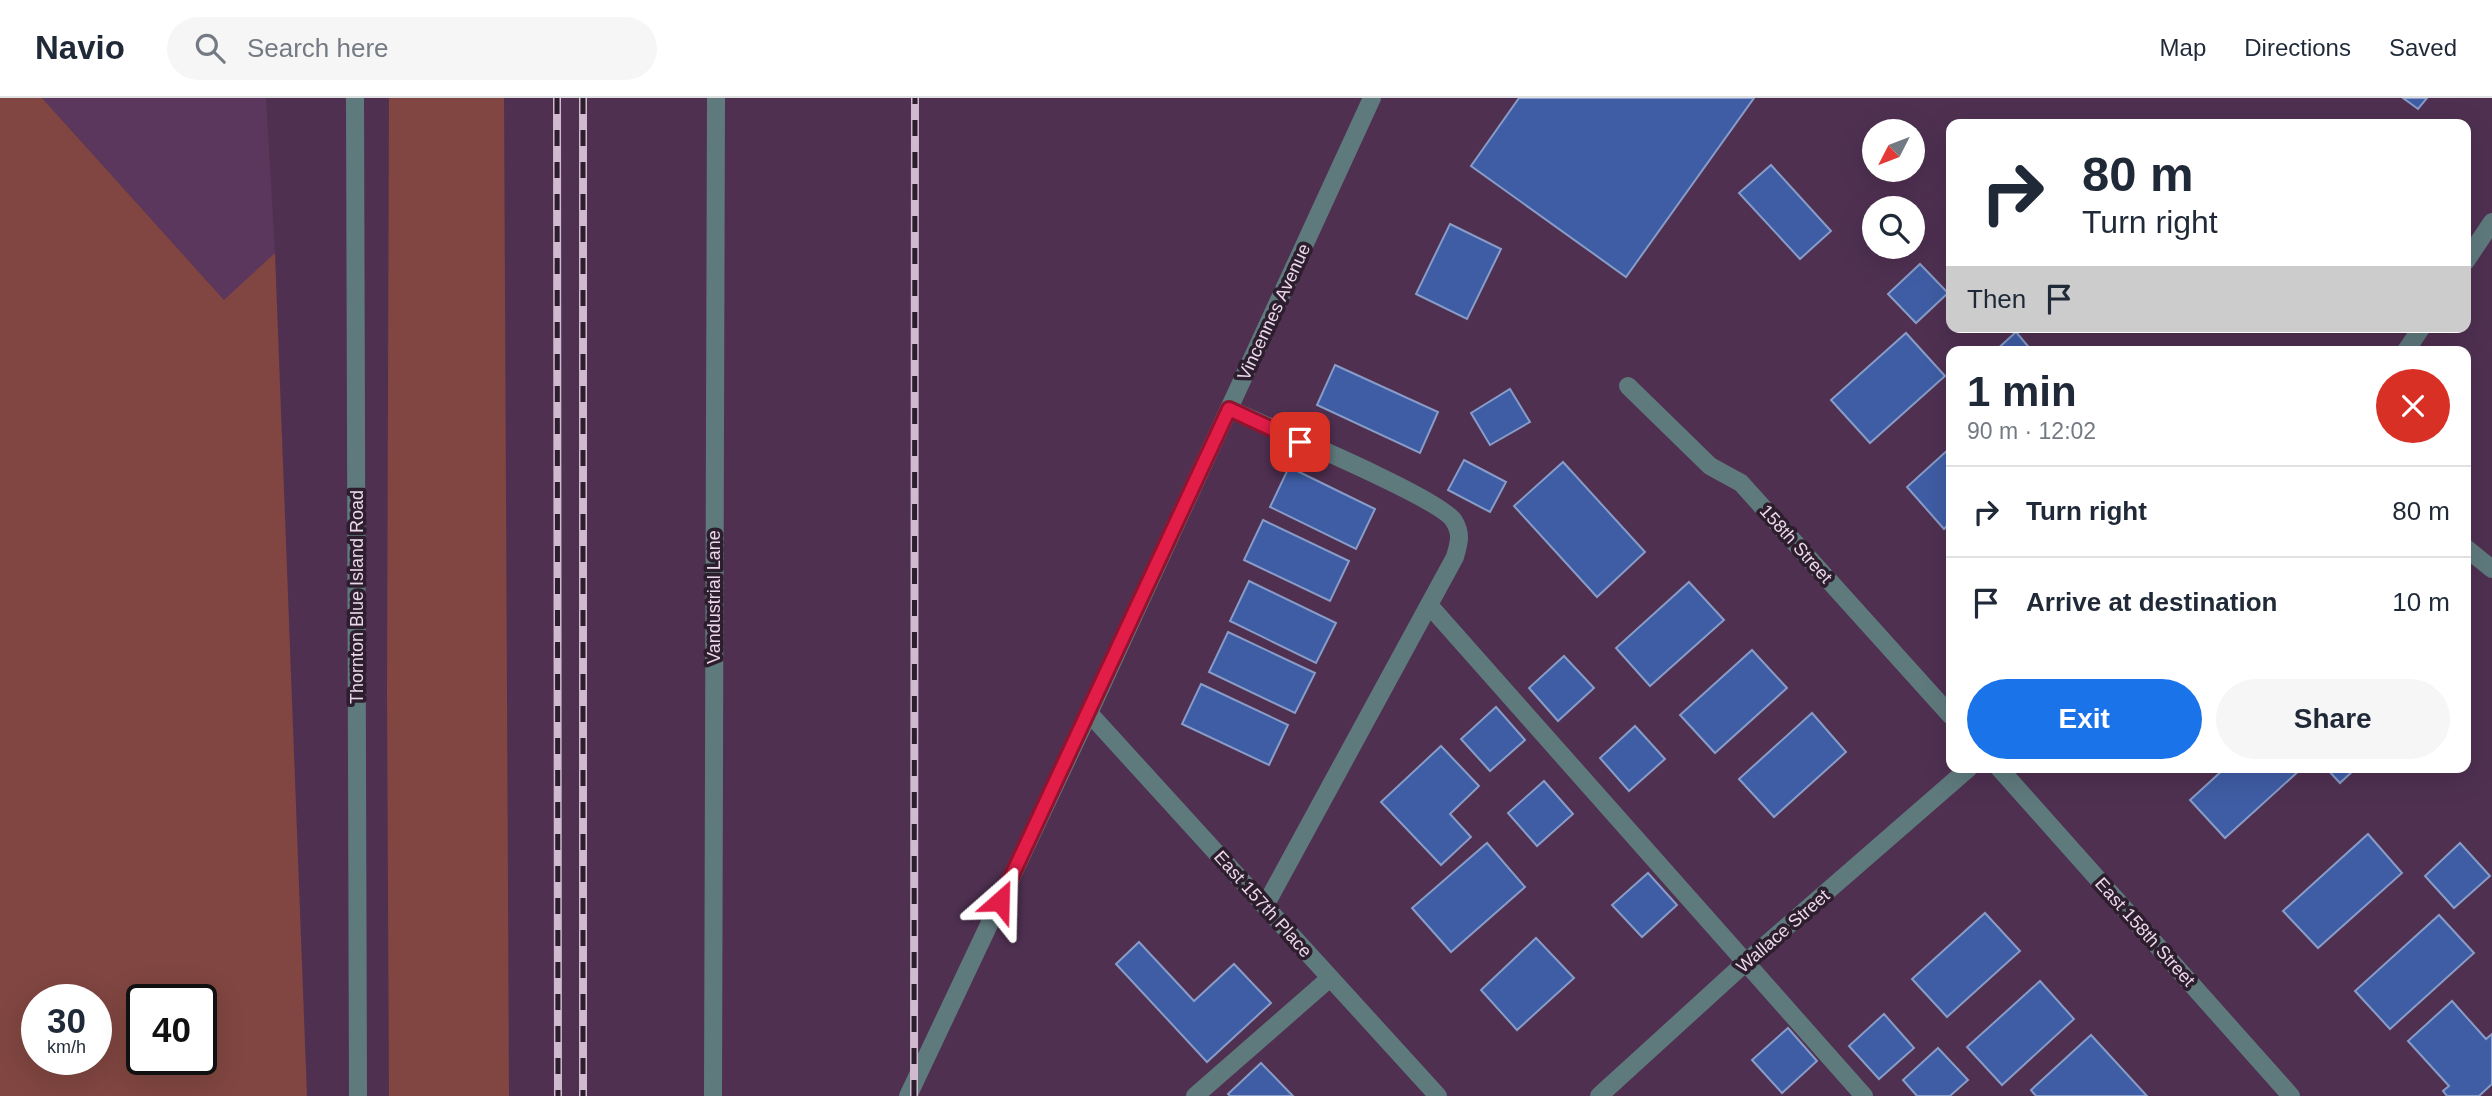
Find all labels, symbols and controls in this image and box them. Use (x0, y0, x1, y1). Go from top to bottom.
search box (167, 17, 657, 80)
text: Navio (35, 29, 125, 66)
icon: search (191, 29, 229, 67)
text: Search here (247, 33, 389, 63)
text: Map (2160, 34, 2206, 61)
text: Directions (2244, 34, 2351, 61)
text: Saved (2389, 34, 2457, 61)
north arrow (1862, 119, 1925, 182)
map controls (1862, 119, 1925, 259)
icon: right (1967, 147, 2058, 238)
text: 80 m (2082, 147, 2194, 201)
button: search (1862, 196, 1925, 259)
text: Turn right (2082, 204, 2218, 240)
street label: Vincennes Avenue (1234, 240, 1314, 384)
icon: arrive (2040, 280, 2078, 318)
text: Then (1967, 284, 2026, 314)
text: 1 min (1967, 368, 2077, 415)
button: close (2376, 369, 2450, 443)
pin (1270, 412, 1330, 472)
text: 90 m · 12:02 (1967, 418, 2096, 444)
icon: arrive (1281, 423, 1319, 461)
street label: Thornton Blue Island Road (347, 490, 367, 704)
icon: right (1967, 493, 2005, 531)
text: Turn right (2026, 496, 2147, 526)
text: 80 m (2392, 496, 2450, 526)
street label: 158th Street (1756, 501, 1836, 587)
street label: Vandustrial Lane (704, 530, 724, 664)
icon: arrive (1967, 584, 2005, 622)
text: Arrive at destination (2026, 587, 2277, 617)
text: 10 m (2392, 587, 2450, 617)
button: Exit (1967, 679, 2202, 759)
button: Share (2216, 679, 2450, 759)
street label: East 157th Place (1210, 847, 1316, 961)
position arrow (963, 864, 1037, 938)
street label: East 158th Street (2091, 874, 2199, 990)
street label: Wallace Street (1733, 885, 1833, 977)
speed limit sign: 40 (126, 984, 217, 1075)
text: 30 (47, 1001, 86, 1040)
text: km/h (47, 1037, 86, 1057)

